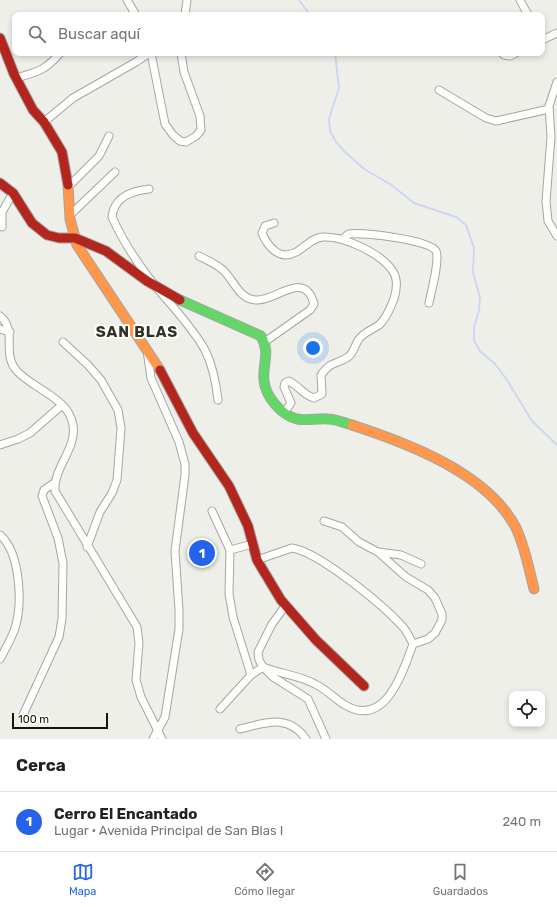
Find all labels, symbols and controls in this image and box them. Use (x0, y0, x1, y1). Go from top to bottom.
search box (12, 12, 545, 56)
icon: search (26, 23, 48, 45)
text: Buscar aquí (58, 25, 140, 43)
district label: SAN BLAS (96, 323, 178, 341)
your location (303, 338, 323, 358)
pin: 1 (189, 538, 215, 568)
map controls (509, 691, 545, 727)
button: locate (509, 691, 545, 727)
scale bar (12, 711, 108, 730)
text: 100 m (18, 713, 49, 726)
text: Cerca (16, 755, 66, 775)
text: Cerro El Encantado (54, 805, 197, 823)
text: 1 (26, 814, 32, 829)
text: 240 m (502, 814, 541, 829)
text: Lugar · Avenida Principal de San Blas I (54, 823, 283, 838)
tab: Mapa (69, 861, 96, 898)
tab: Cómo llegar (234, 861, 295, 898)
tab: Guardados (433, 861, 488, 898)

